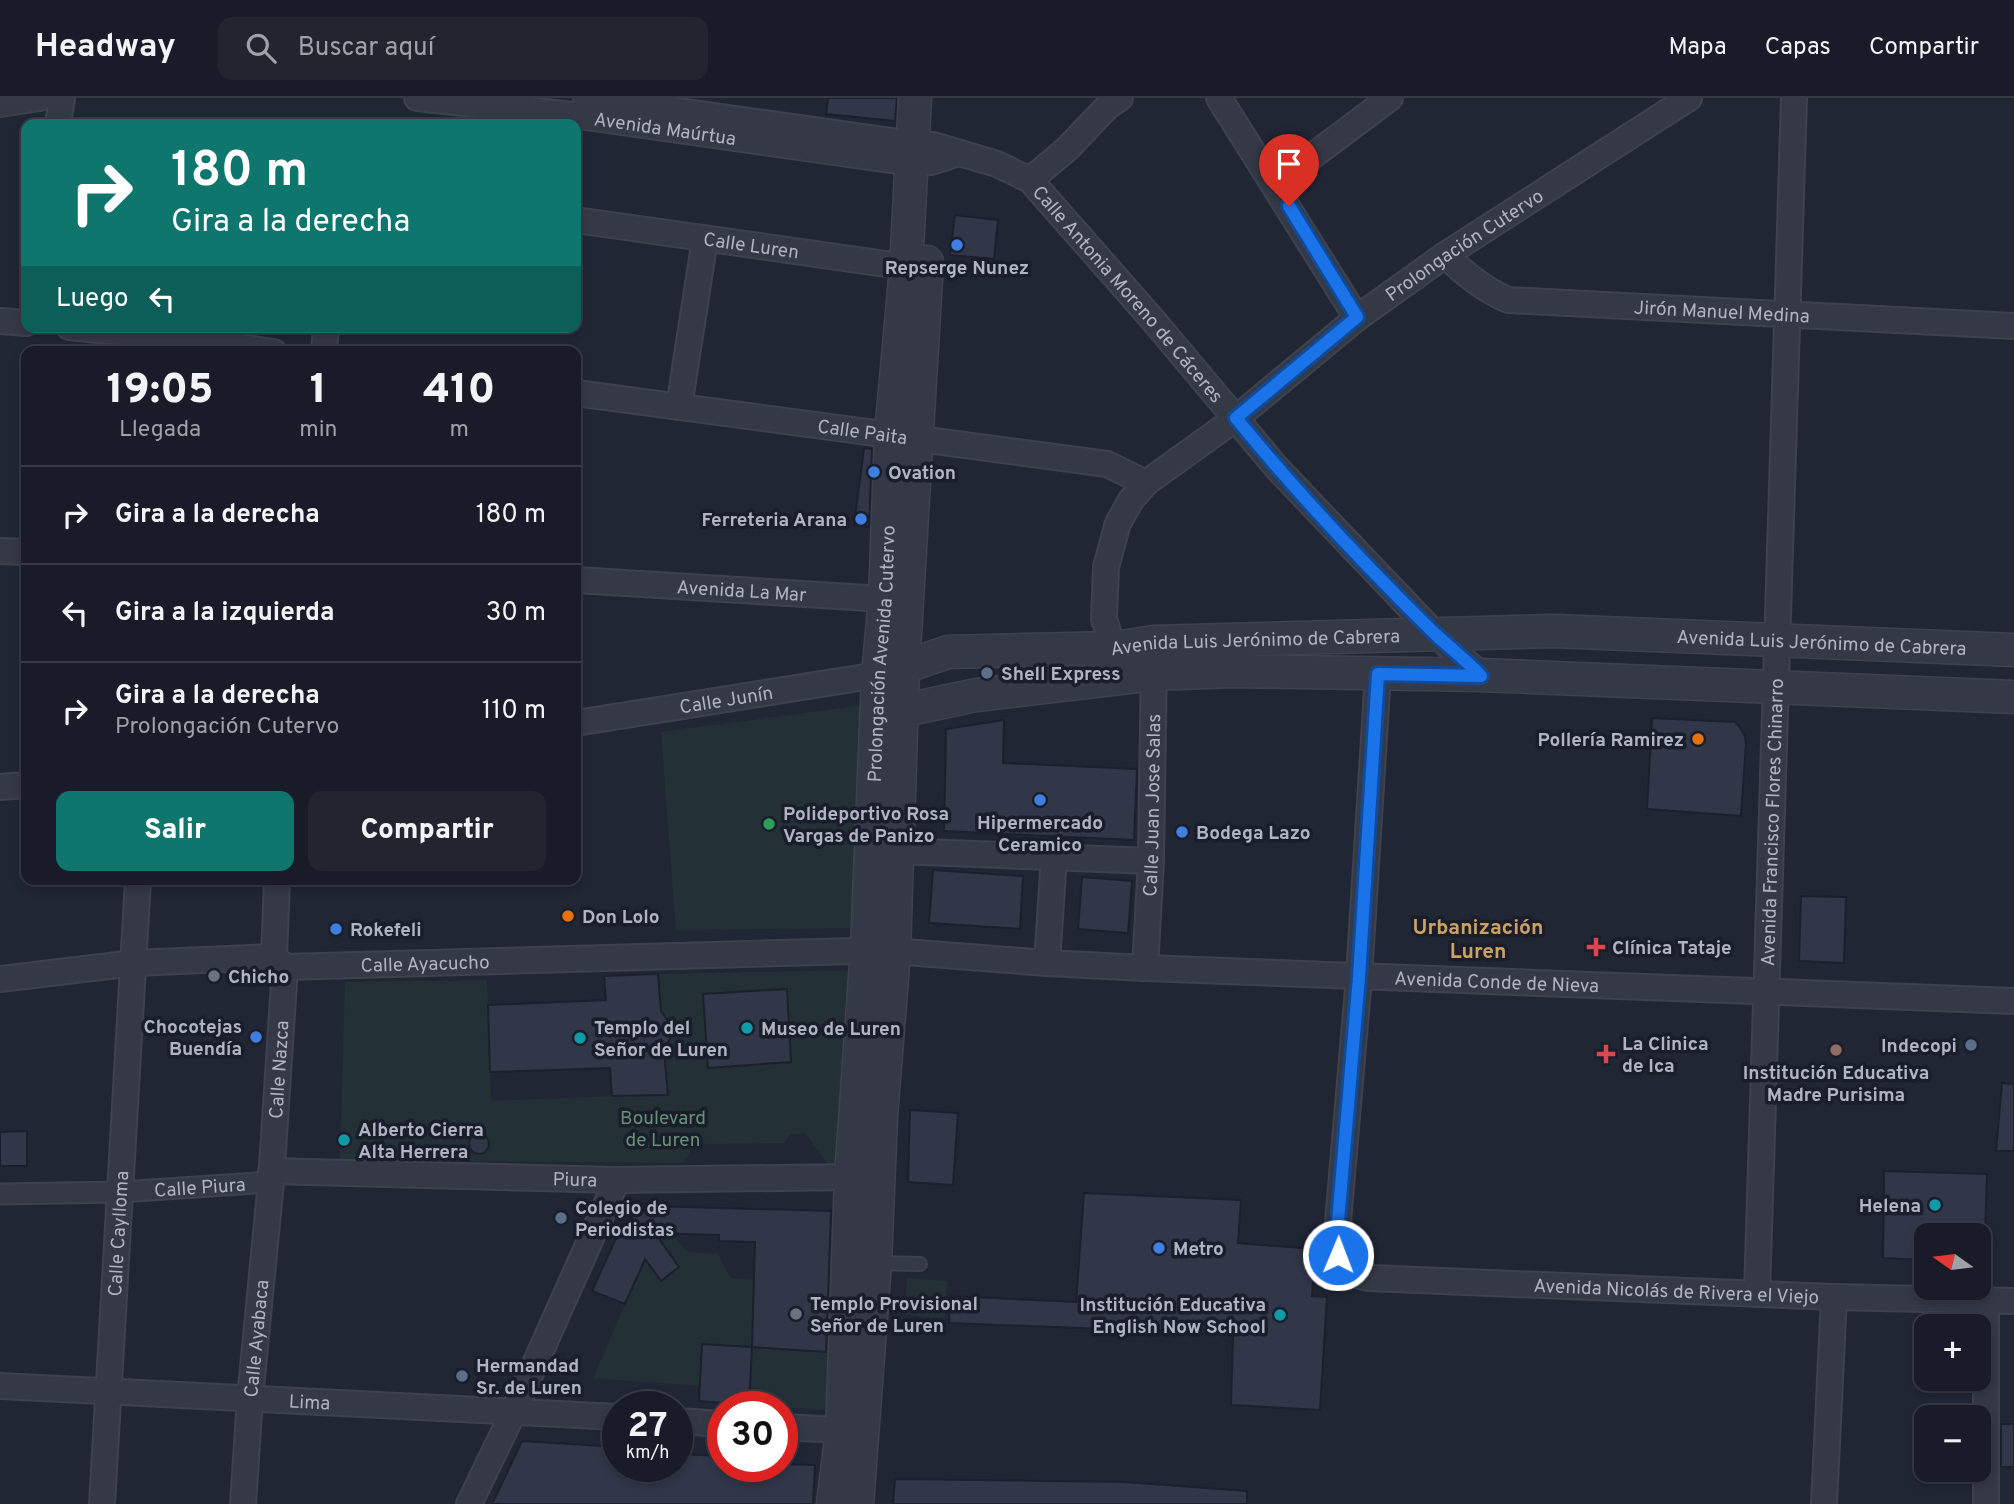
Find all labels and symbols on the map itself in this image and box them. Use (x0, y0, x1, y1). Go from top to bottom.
street label: Avenida Maúrtua (592, 108, 738, 152)
pin (1259, 134, 1319, 206)
street label: Calle Antonia Moreno de Cáceres (1026, 181, 1227, 409)
street label: Prolongación Cutervo (1381, 185, 1549, 308)
street label: Calle Luren (702, 228, 800, 266)
marker: Repserge Nunez (949, 237, 965, 253)
place label: Repserge Nunez (885, 257, 1029, 281)
street label: Jirón Manuel Medina (1633, 296, 1810, 329)
street label: Calle Paita (816, 415, 909, 451)
place label: Ovation (888, 462, 956, 486)
marker: Ovation (866, 464, 882, 480)
place label: Ferreteria Arana (702, 509, 847, 533)
marker: Ferreteria Arana (853, 511, 869, 527)
street label: Prolongación Avenida Cutervo (864, 525, 902, 783)
street label: Avenida La Mar (676, 576, 808, 608)
street label: Avenida Luis Jerónimo de Cabrera (1109, 625, 1400, 663)
street label: Avenida Luis Jerónimo de Cabrera (1676, 626, 1967, 662)
place label: Shell Express (1001, 663, 1121, 687)
marker: Shell Express (979, 665, 995, 681)
street label: Avenida Francisco Flores Chinarro (1757, 678, 1790, 967)
street label: Calle Junín (678, 682, 775, 720)
street label: Calle Juan Jose Salas (1139, 713, 1167, 897)
place label: Pollería Ramirez (1538, 729, 1684, 753)
marker: Pollería Ramirez (1690, 731, 1706, 747)
marker: Hipermercado Ceramico (1032, 792, 1048, 808)
place label: Polideportivo Rosa Vargas de Panizo (783, 803, 949, 849)
place label: Hipermercado Ceramico (977, 812, 1103, 858)
marker: Polideportivo Rosa Vargas de Panizo (761, 816, 777, 832)
place label: Bodega Lazo (1196, 822, 1311, 846)
marker: Bodega Lazo (1174, 824, 1190, 840)
place label: Don Lolo (582, 906, 660, 930)
marker: Don Lolo (560, 908, 576, 924)
district label: Urbanización Luren (1413, 915, 1543, 966)
place label: Rokefeli (350, 919, 422, 943)
marker: Rokefeli (328, 921, 344, 937)
marker: Clínica Tataje (1586, 937, 1606, 957)
place label: Clínica Tataje (1612, 937, 1732, 961)
street label: Calle Ayacucho (360, 951, 490, 979)
place label: Chicho (228, 966, 289, 990)
street label: Avenida Conde de Nieva (1394, 967, 1599, 999)
marker: Chicho (206, 968, 222, 984)
place label: Chocotejas Buendía (144, 1016, 242, 1062)
place label: Templo del Señor de Luren (594, 1017, 728, 1063)
place label: Museo de Luren (761, 1018, 901, 1042)
street label: Calle Nazca (265, 1020, 295, 1120)
marker: Museo de Luren (739, 1020, 755, 1036)
marker: Chocotejas Buendía (248, 1029, 264, 1045)
marker: Templo del Señor de Luren (572, 1030, 588, 1046)
place label: La Clinica de Ica (1622, 1033, 1709, 1079)
place label: Indecopi (1881, 1035, 1957, 1059)
marker: Indecopi (1963, 1037, 1979, 1053)
marker: Institución Educativa Madre Purisima (1828, 1042, 1844, 1058)
marker: La Clinica de Ica (1596, 1044, 1616, 1064)
place label: Institución Educativa Madre Purisima (1743, 1062, 1929, 1108)
park label: Boulevard de Luren (620, 1107, 706, 1153)
place label: Alberto Cierra Alta Herrera (358, 1119, 484, 1165)
marker: Alberto Cierra Alta Herrera (336, 1132, 352, 1148)
street label: Piura (552, 1168, 597, 1193)
street label: Calle Caylloma (104, 1170, 135, 1297)
street label: Calle Piura (153, 1174, 246, 1204)
place label: Helena (1859, 1195, 1921, 1219)
place label: Colegio de Periodistas (575, 1197, 674, 1243)
marker: Helena (1927, 1197, 1943, 1213)
marker: Colegio de Periodistas (553, 1210, 569, 1226)
position arrow (1301, 1218, 1375, 1292)
north arrow (1914, 1223, 1992, 1300)
place label: Metro (1173, 1238, 1224, 1262)
marker: Metro (1151, 1240, 1167, 1256)
street label: Avenida Nicolás de Rivera el Viejo (1533, 1275, 1820, 1310)
street label: Calle Ayabaca (240, 1279, 275, 1399)
place label: Templo Provisional Señor de Luren (810, 1293, 978, 1339)
place label: Institución Educativa English Now School (1080, 1294, 1266, 1340)
marker: Templo Provisional Señor de Luren (788, 1306, 804, 1322)
marker: Institución Educativa English Now School (1272, 1307, 1288, 1323)
place label: Hermandad Sr. de Luren (476, 1355, 582, 1401)
marker: Hermandad Sr. de Luren (454, 1368, 470, 1384)
street label: Lima (288, 1390, 331, 1417)
speed limit sign: 30 (707, 1391, 798, 1482)

